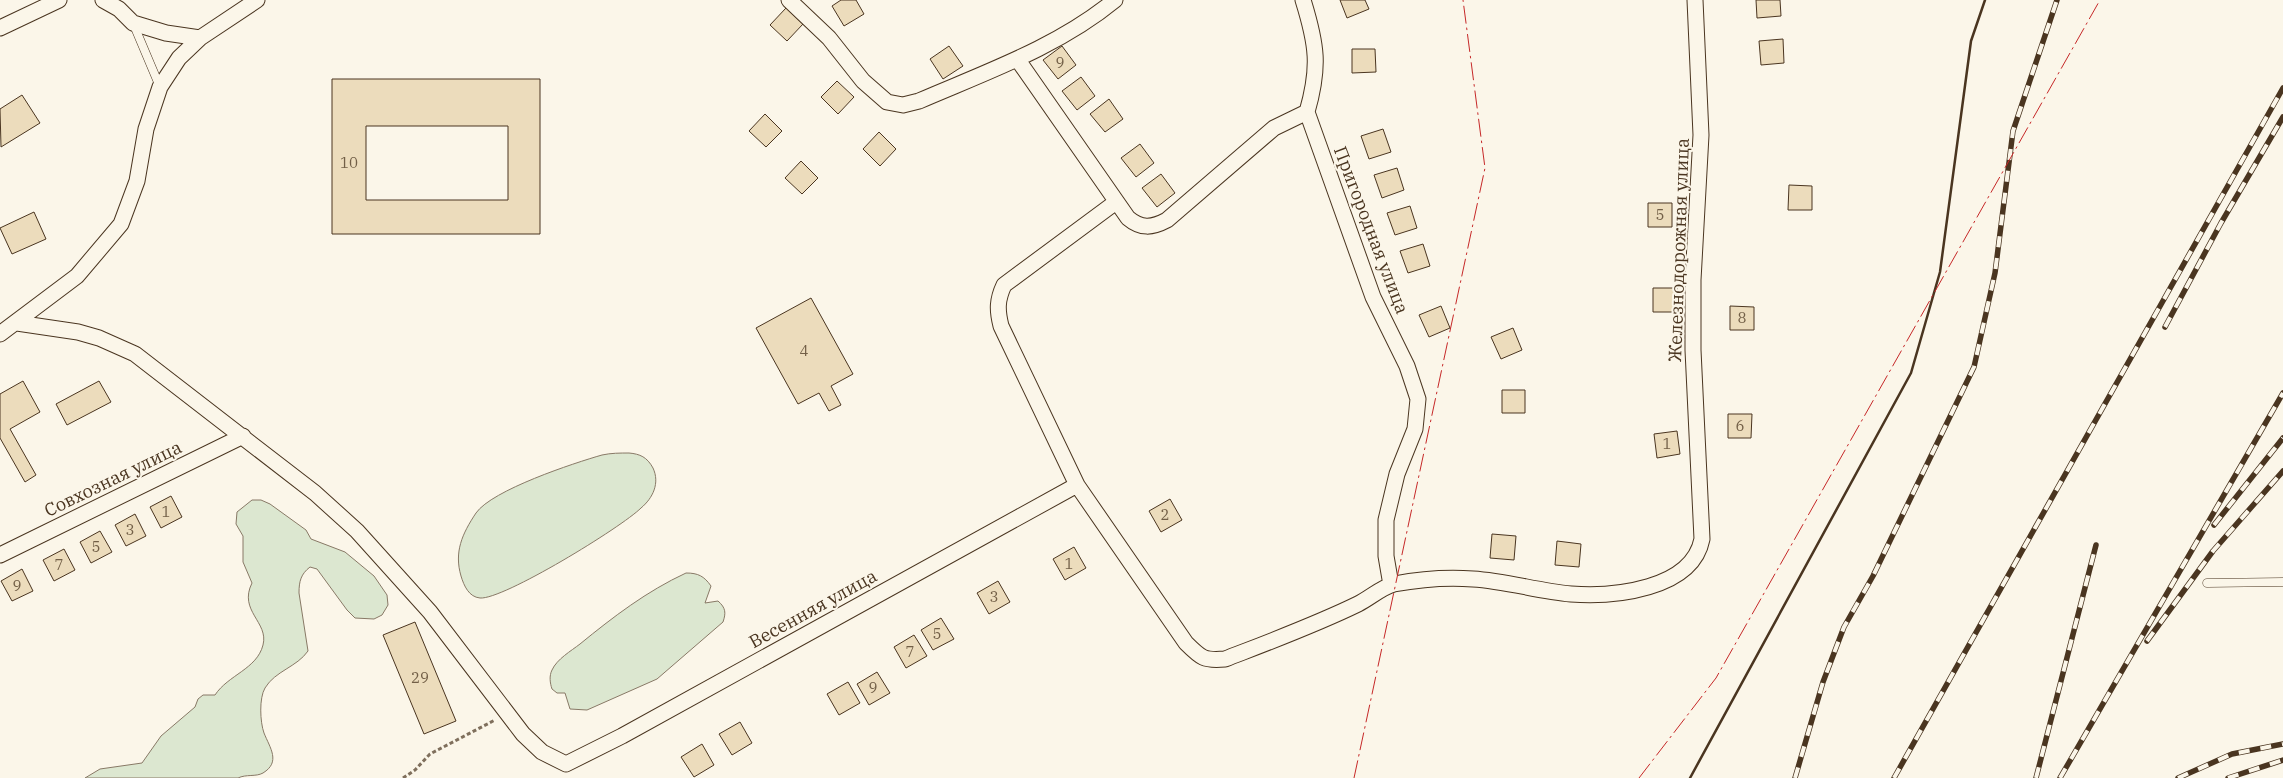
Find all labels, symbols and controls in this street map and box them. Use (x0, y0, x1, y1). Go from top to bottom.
house number: 9 (1055, 53, 1065, 72)
street label: Железнодорожная улица (1663, 137, 1694, 362)
street label: Пригородная улица (1329, 143, 1414, 317)
house number: 10 (340, 153, 358, 172)
house number: 5 (1655, 205, 1665, 224)
house number: 8 (1737, 308, 1747, 327)
house number: 4 (799, 341, 809, 360)
house number: 6 (1735, 416, 1745, 435)
house number: 1 (1662, 434, 1672, 453)
street label: Совхозная улица (40, 435, 185, 522)
house number: 1 (161, 502, 171, 521)
house number: 2 (1160, 505, 1170, 524)
house number: 3 (125, 520, 135, 539)
house number: 5 (91, 537, 101, 556)
house number: 1 (1064, 554, 1074, 573)
house number: 7 (54, 555, 64, 574)
street label: Весенняя улица (745, 564, 881, 653)
house number: 9 (12, 576, 22, 595)
house number: 3 (989, 587, 999, 606)
house number: 5 (932, 624, 942, 643)
house number: 7 (905, 642, 915, 661)
house number: 29 (411, 668, 429, 687)
house number: 9 (868, 678, 878, 697)

